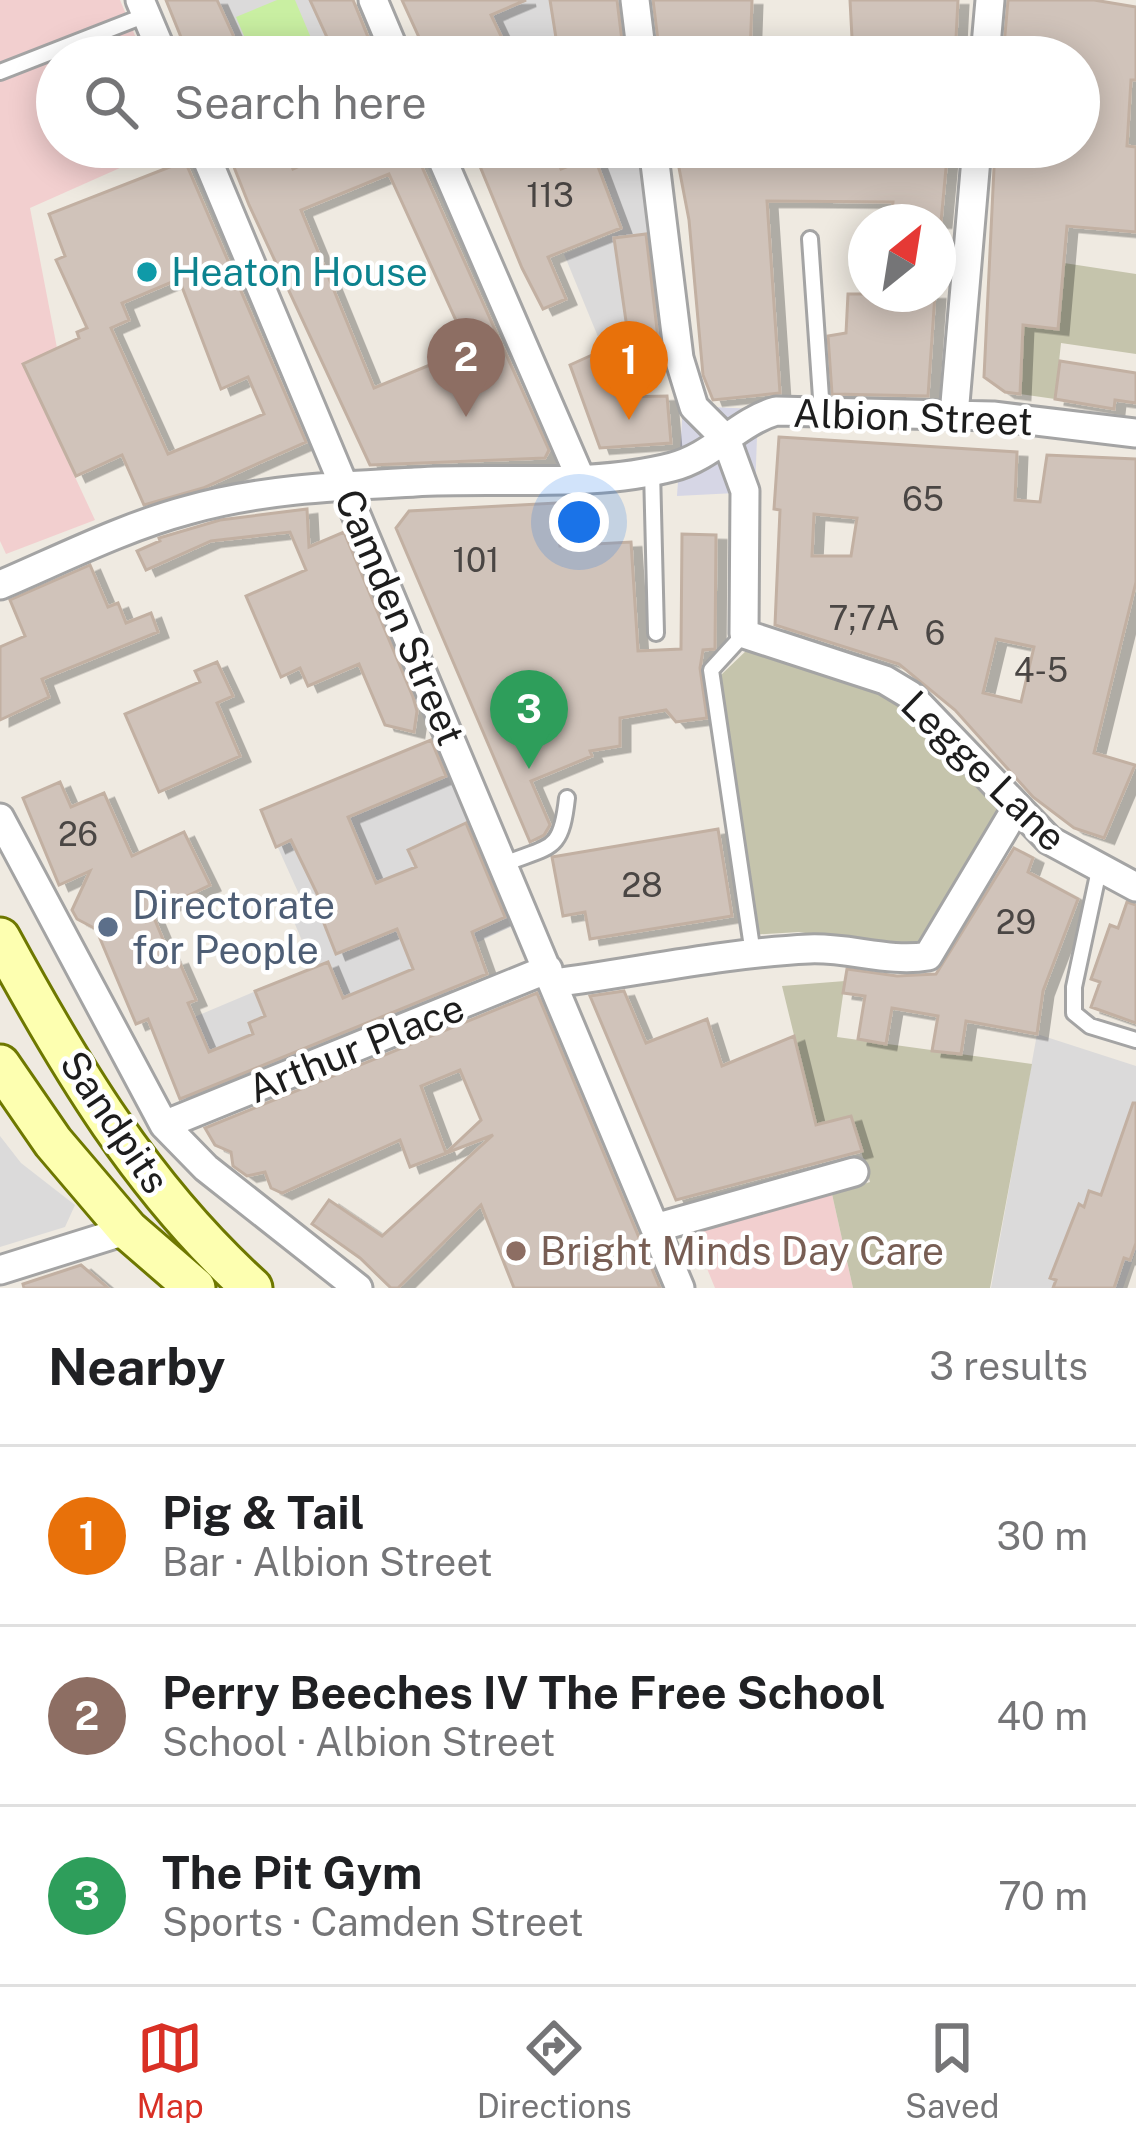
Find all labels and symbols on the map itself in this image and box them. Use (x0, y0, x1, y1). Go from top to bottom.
house number: 113 (526, 176, 574, 214)
north arrow (848, 204, 956, 312)
place label: Heaton House (171, 249, 428, 295)
marker: Heaton House (134, 259, 160, 285)
pin: 2 (427, 318, 505, 417)
pin: 1 (590, 321, 668, 420)
street label: Albion Street (792, 390, 1034, 444)
house number: 65 (902, 480, 944, 518)
street label: Camden Street (325, 482, 475, 752)
your location (549, 492, 609, 552)
house number: 101 (452, 541, 500, 579)
house number: 7;7A (829, 599, 899, 637)
house number: 6 (925, 614, 945, 652)
house number: 4-5 (1014, 651, 1068, 689)
pin: 3 (490, 670, 568, 769)
street label: Legge Lane (892, 681, 1076, 861)
house number: 26 (58, 815, 98, 853)
house number: 28 (621, 866, 663, 904)
place label: Directorate for People (132, 882, 335, 973)
house number: 29 (996, 903, 1036, 941)
marker: Directorate for People (95, 914, 121, 940)
street label: Arthur Place (241, 984, 471, 1112)
street label: Sandpits (51, 1042, 179, 1202)
place label: Bright Minds Day Care (540, 1228, 944, 1274)
marker: Bright Minds Day Care (503, 1238, 529, 1264)

